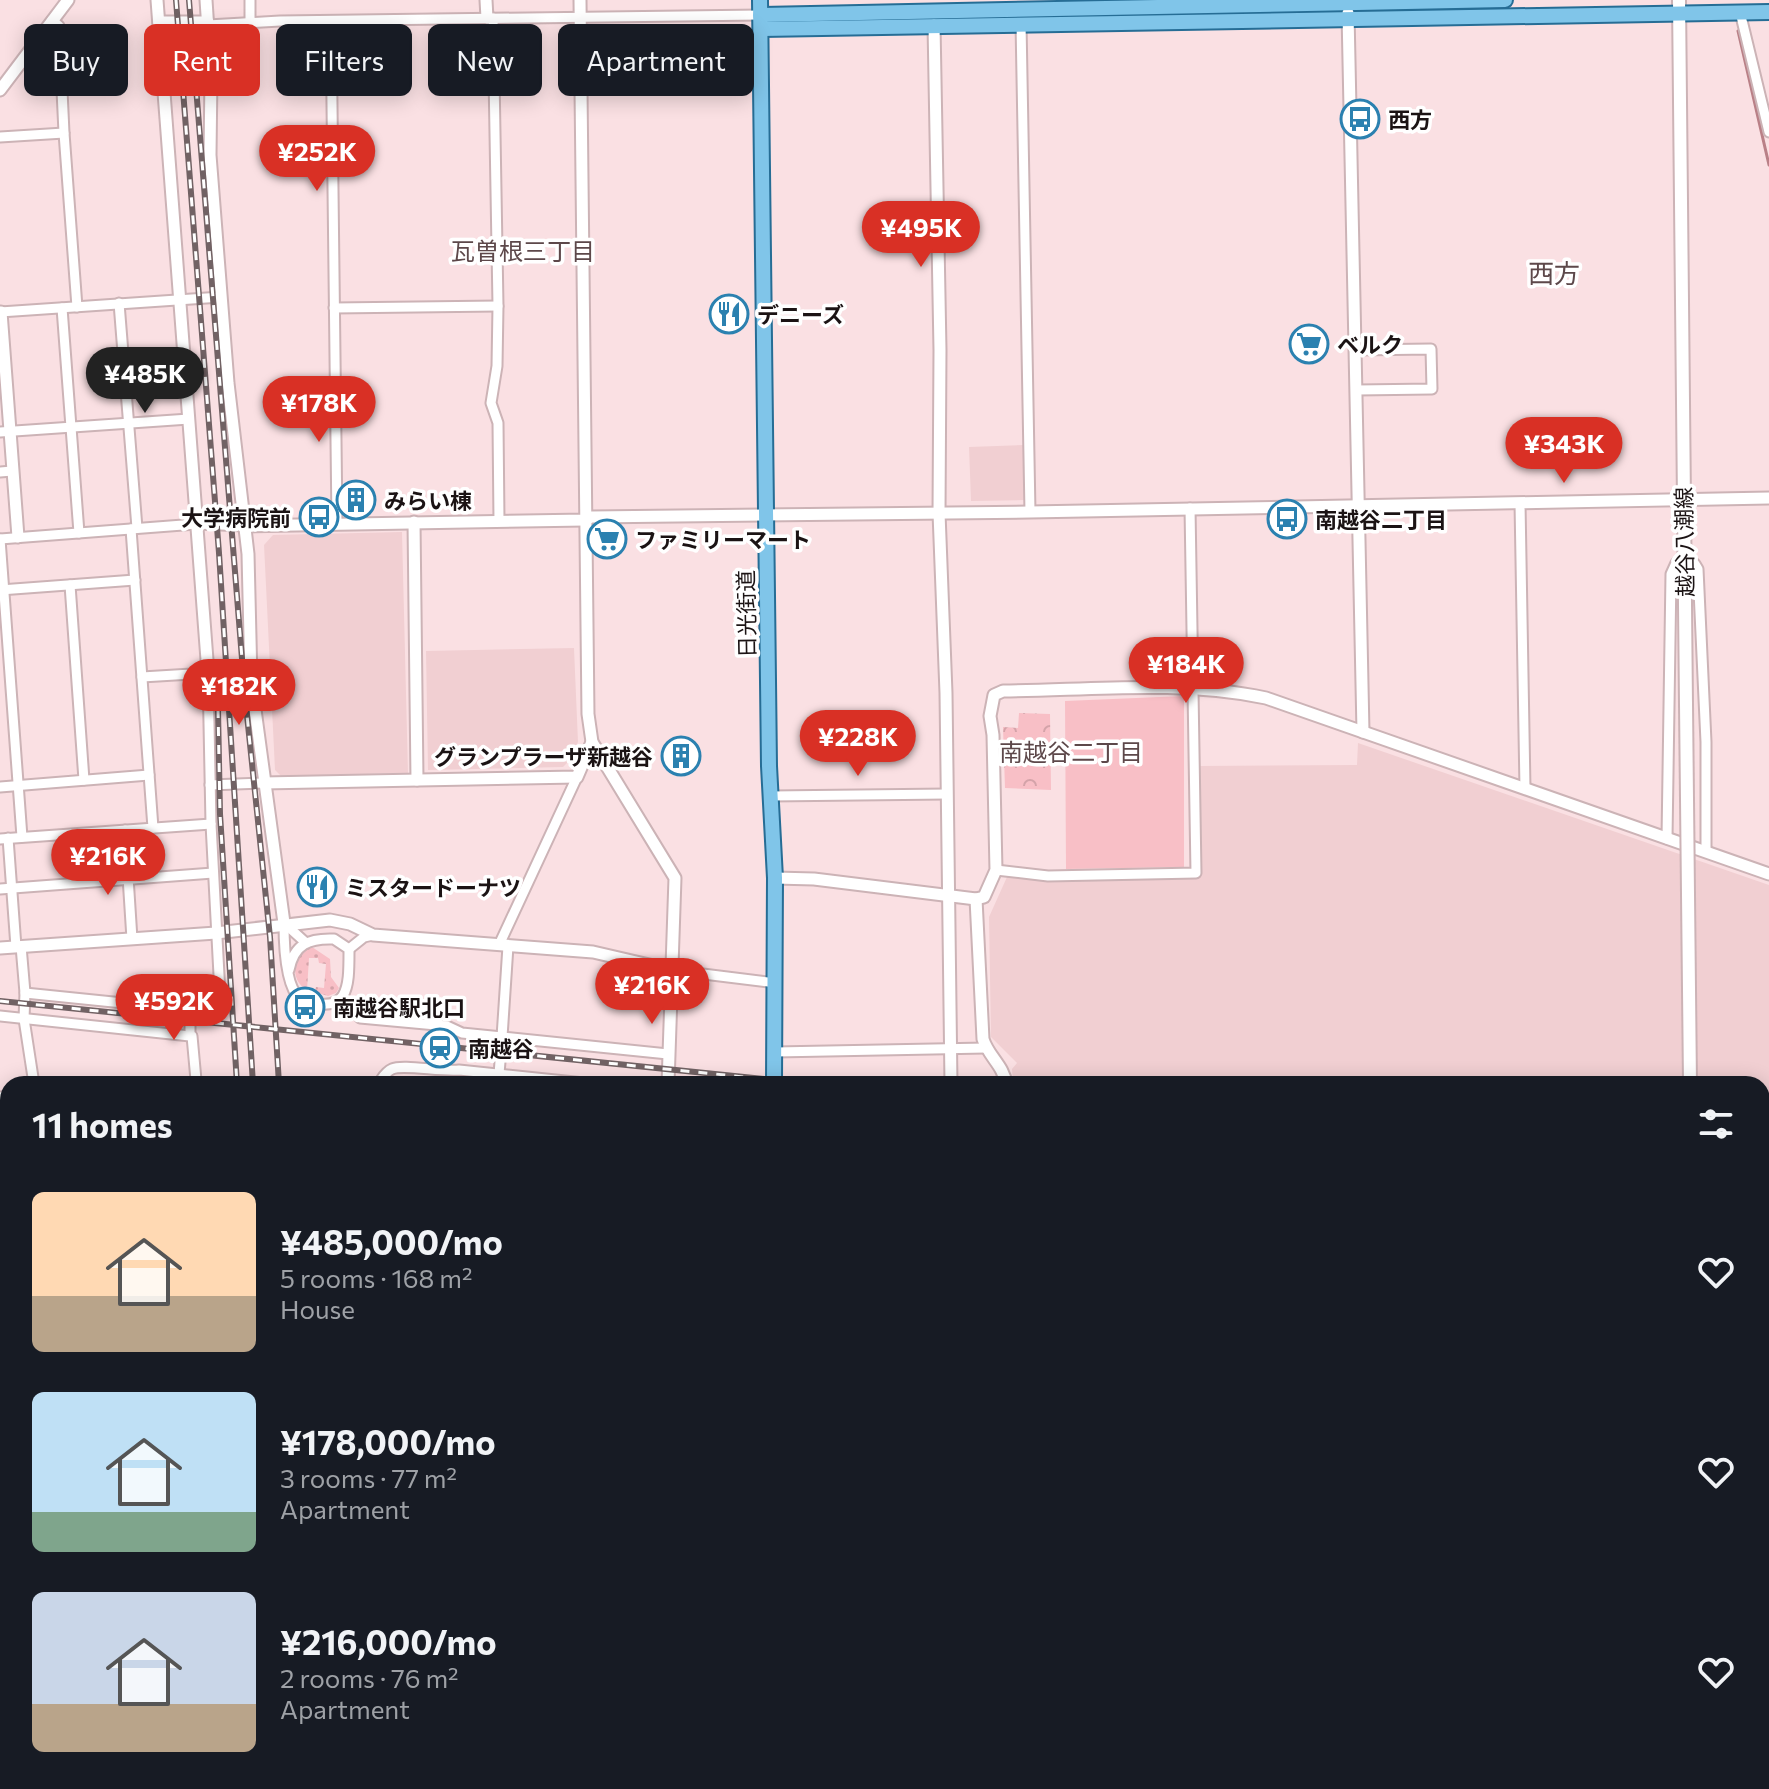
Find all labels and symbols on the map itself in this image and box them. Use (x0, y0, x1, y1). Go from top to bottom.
bus stop icon: 西方 (1339, 98, 1381, 140)
place label: 西方 (1388, 106, 1432, 133)
pin: ¥252K (261, 125, 373, 193)
pin: ¥495K (865, 201, 977, 269)
district label: 瓦曽根三丁目 (451, 236, 595, 265)
district label: 西方 (1528, 257, 1580, 288)
restaurant icon: デニーズ (708, 293, 750, 335)
place label: デニーズ (757, 301, 844, 328)
supermarket icon: ベルク (1288, 323, 1330, 365)
place label: ベルク (1337, 331, 1403, 358)
pin: ¥485K (89, 347, 201, 415)
pin: ¥178K (263, 376, 375, 444)
pin: ¥343K (1508, 417, 1620, 485)
building icon: みらい棟 (335, 479, 377, 521)
place label: みらい棟 (384, 487, 472, 514)
street label: 越谷八潮線 (1670, 487, 1698, 597)
bus stop icon: 大学病院前 (298, 496, 340, 538)
bus stop icon: 南越谷二丁目 (1266, 498, 1308, 540)
place label: 大学病院前 (181, 504, 291, 531)
place label: 南越谷二丁目 (1315, 506, 1447, 533)
supermarket icon: ファミリーマート (586, 518, 628, 560)
place label: ファミリーマート (635, 526, 811, 553)
street label: 日光街道 (732, 570, 760, 658)
pin: ¥184K (1130, 637, 1242, 705)
pin: ¥182K (183, 659, 295, 727)
pin: ¥228K (802, 710, 914, 778)
building icon: グランプラーザ新越谷 (660, 735, 702, 777)
district label: 南越谷二丁目 (999, 737, 1143, 766)
place label: グランプラーザ新越谷 (434, 743, 653, 770)
pin: ¥216K (52, 829, 164, 897)
restaurant icon: ミスタードーナツ (296, 866, 338, 908)
place label: ミスタードーナツ (345, 874, 521, 901)
pin: ¥216K (596, 958, 708, 1026)
pin: ¥592K (118, 974, 230, 1042)
bus stop icon: 南越谷駅北口 (284, 986, 326, 1028)
place label: 南越谷駅北口 (333, 994, 465, 1021)
station icon: 南越谷 (419, 1027, 461, 1069)
place label: 南越谷 (468, 1035, 534, 1062)

